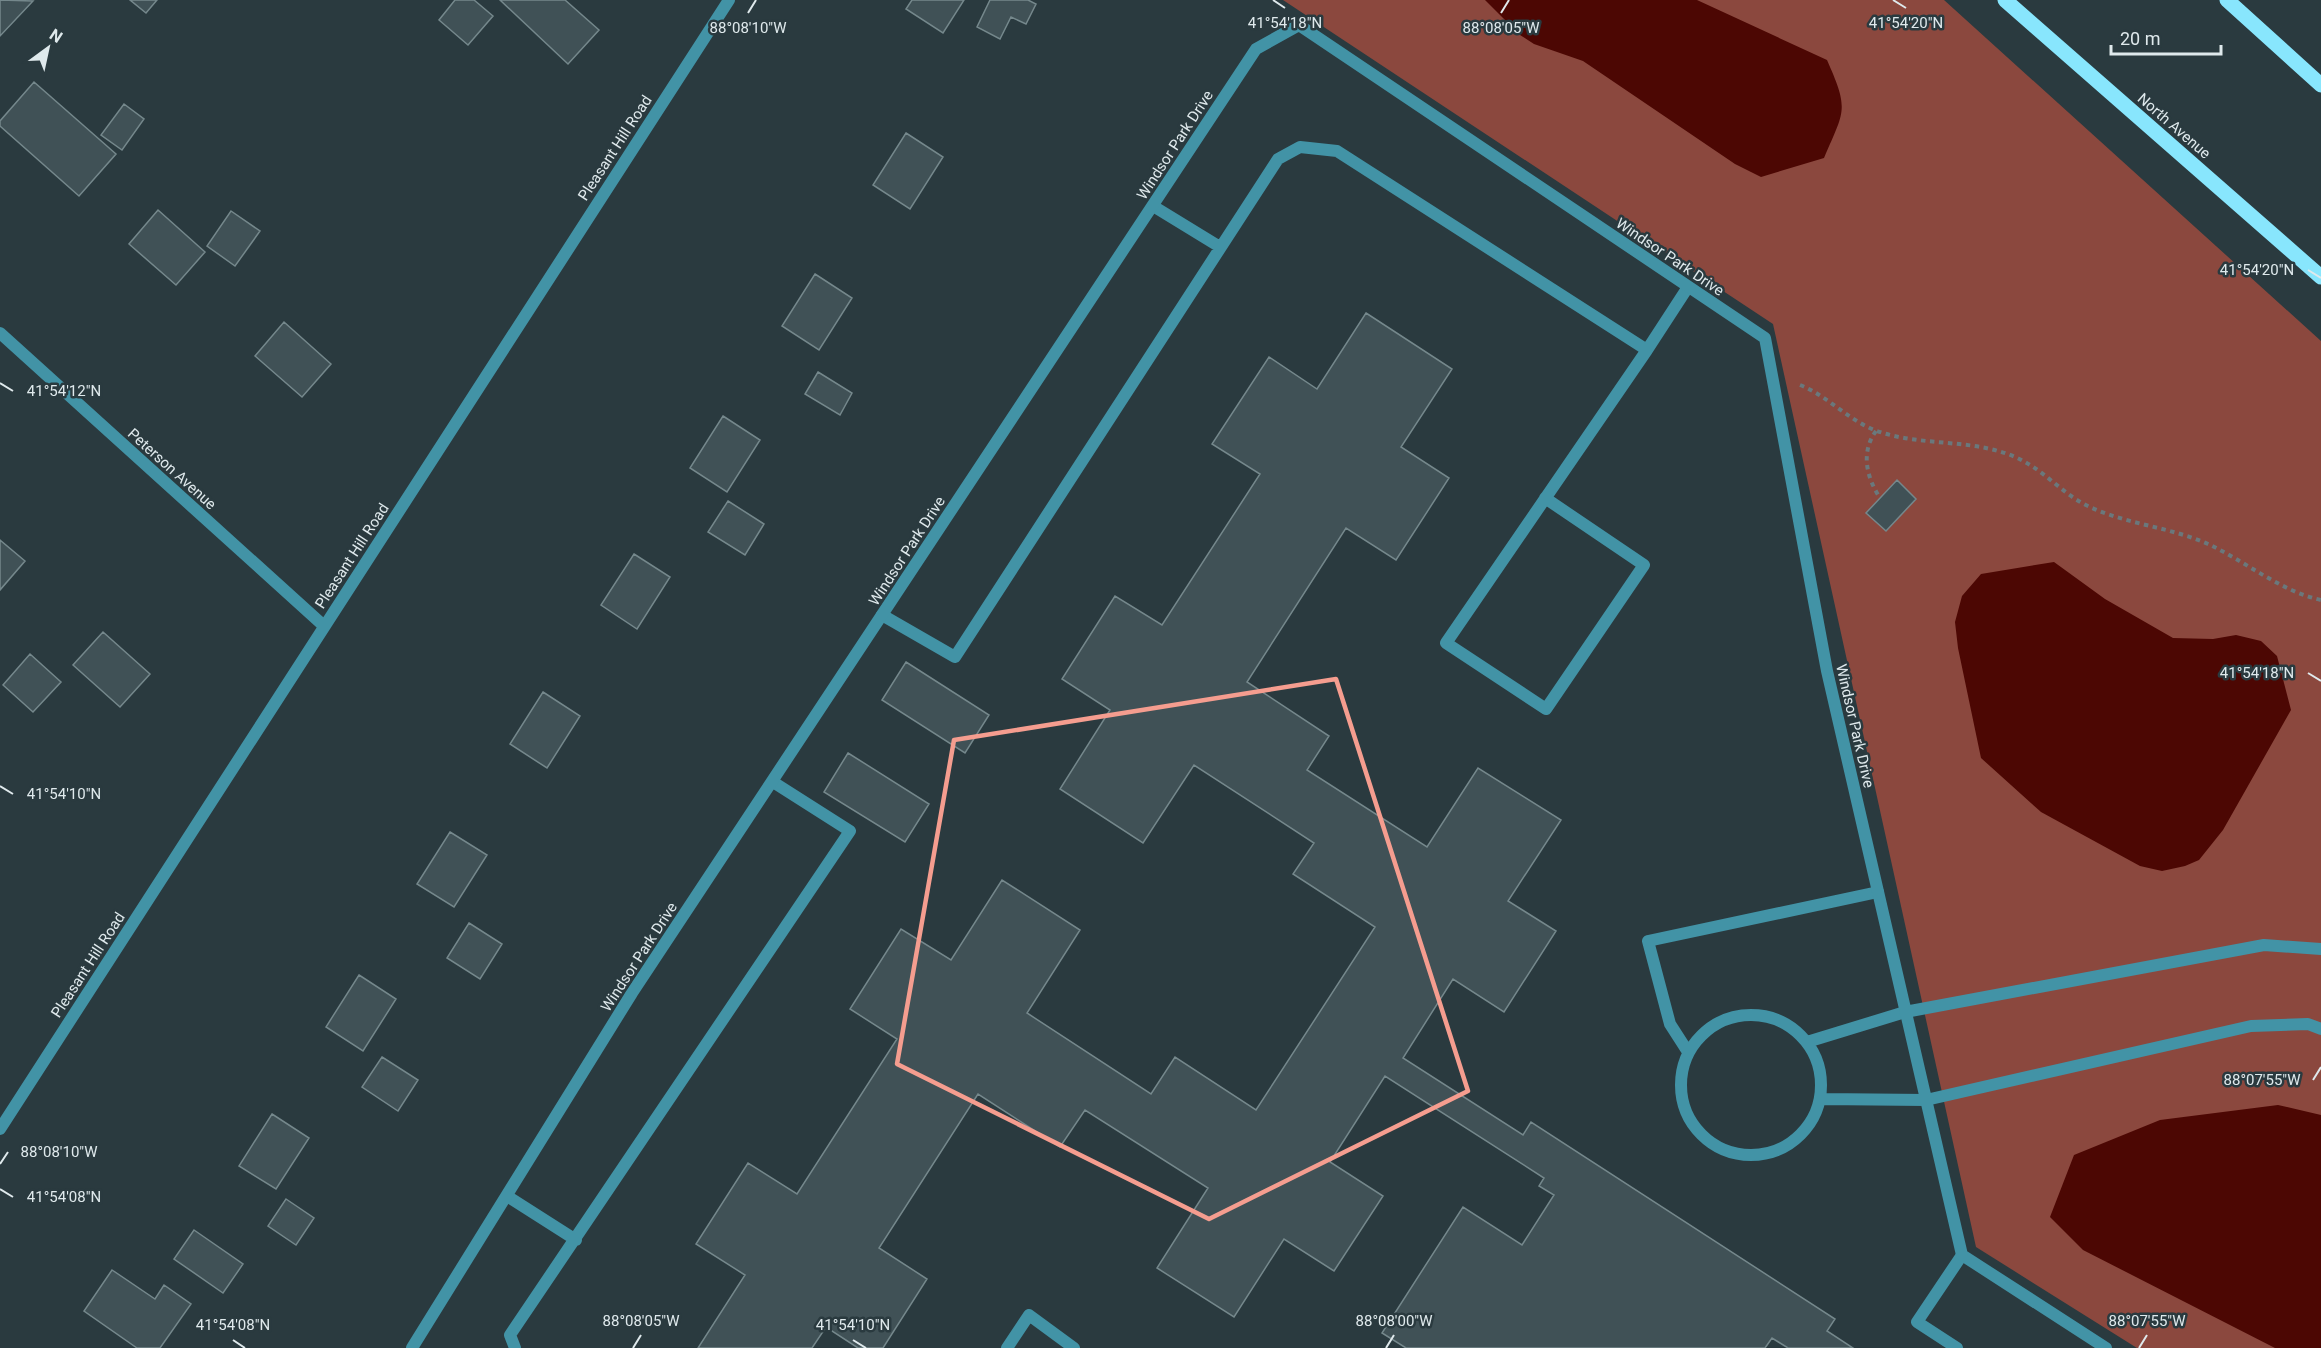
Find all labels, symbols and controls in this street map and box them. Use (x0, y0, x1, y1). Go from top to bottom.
text: 41°54'18"N (1248, 14, 1322, 32)
text: 41°54'20"N (1869, 14, 1943, 32)
north arrow (18, 18, 78, 78)
scale bar (2111, 18, 2220, 56)
text: 88°08'10"W (710, 19, 786, 37)
text: 88°08'05"W (1463, 19, 1539, 37)
text: N (46, 25, 66, 47)
text: 20 m (2120, 28, 2160, 49)
street label: Windsor Park Drive (1133, 87, 1217, 203)
street label: North Avenue (2134, 89, 2214, 163)
street label: Pleasant Hill Road (574, 92, 656, 204)
street label: Windsor Park Drive (1613, 214, 1727, 300)
text: 41°54'20"N (2220, 261, 2294, 279)
text: 41°54'12"N (27, 382, 101, 400)
street label: Peterson Avenue (124, 425, 220, 513)
street label: Windsor Park Drive (865, 493, 949, 609)
street label: Pleasant Hill Road (311, 500, 393, 612)
street label: Windsor Park Drive (1832, 662, 1878, 790)
text: 41°54'18"N (2220, 664, 2294, 682)
text: 41°54'10"N (27, 785, 101, 803)
street label: Windsor Park Drive (597, 899, 681, 1015)
street label: Pleasant Hill Road (47, 909, 129, 1021)
text: 88°07'55"W (2224, 1071, 2300, 1089)
text: 88°08'10"W (21, 1143, 97, 1161)
text: 41°54'08"N (27, 1188, 101, 1206)
text: 88°08'05"W (603, 1312, 679, 1330)
text: 88°08'00"W (1356, 1312, 1432, 1330)
text: 88°07'55"W (2109, 1312, 2185, 1330)
text: 41°54'08"N (196, 1316, 270, 1334)
text: 41°54'10"N (816, 1316, 890, 1334)

